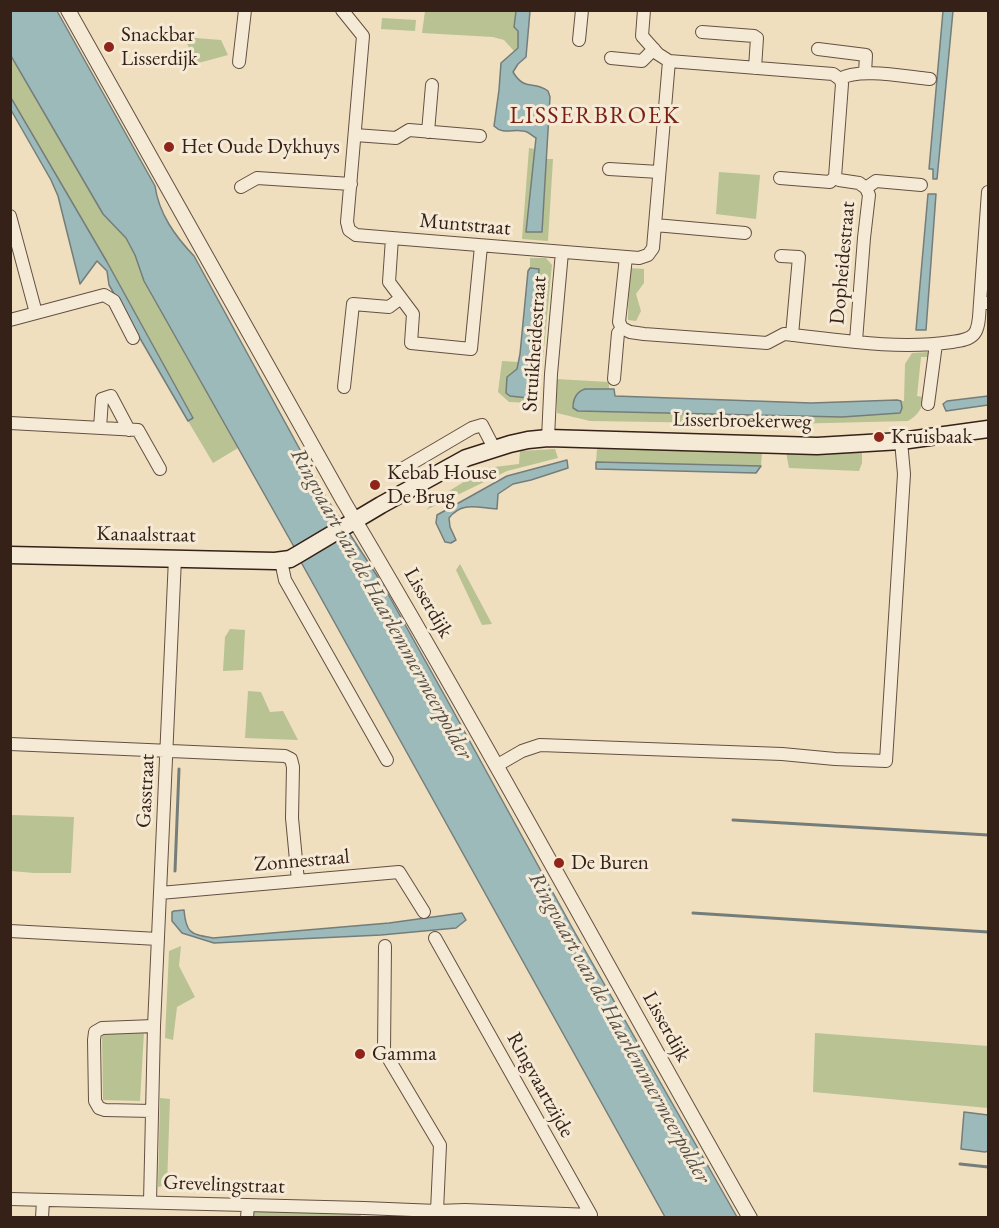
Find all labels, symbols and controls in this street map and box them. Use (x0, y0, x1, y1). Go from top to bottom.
place label: Snackbar Lisserdijk (121, 22, 198, 72)
marker: Snackbar Lisserdijk (102, 40, 116, 54)
district label: LISSERBROEK (509, 102, 681, 130)
place label: Het Oude Dykhuys (181, 134, 340, 160)
marker: Het Oude Dykhuys (162, 140, 176, 154)
street label: Dopheidestraat (825, 200, 861, 326)
street label: Muntstraat (418, 208, 512, 242)
street label: Struikheidestraat (518, 275, 552, 413)
street label: Lisserbroekerweg (672, 407, 812, 435)
place label: Kruisbaak (891, 424, 972, 450)
marker: Kruisbaak (872, 430, 886, 444)
water label: Ringvaart van de Haarlemmermeerpolder (284, 444, 478, 764)
place label: Kebab House De Brug (387, 460, 497, 510)
marker: Kebab House De Brug (368, 478, 382, 492)
street label: Kanaalstraat (96, 522, 196, 548)
street label: Lisserdijk (398, 564, 458, 642)
street label: Gasstraat (131, 753, 161, 829)
street label: Zonnestraal (253, 844, 351, 878)
place label: De Buren (571, 850, 649, 876)
marker: De Buren (552, 856, 566, 870)
water label: Ringvaart van de Haarlemmermeerpolder (522, 868, 716, 1188)
street label: Lisserdijk (636, 987, 696, 1067)
street label: Ringvaartzijde (501, 1028, 579, 1142)
place label: Gamma (372, 1041, 437, 1067)
marker: Gamma (353, 1047, 367, 1061)
street label: Grevelingstraat (163, 1170, 285, 1200)

